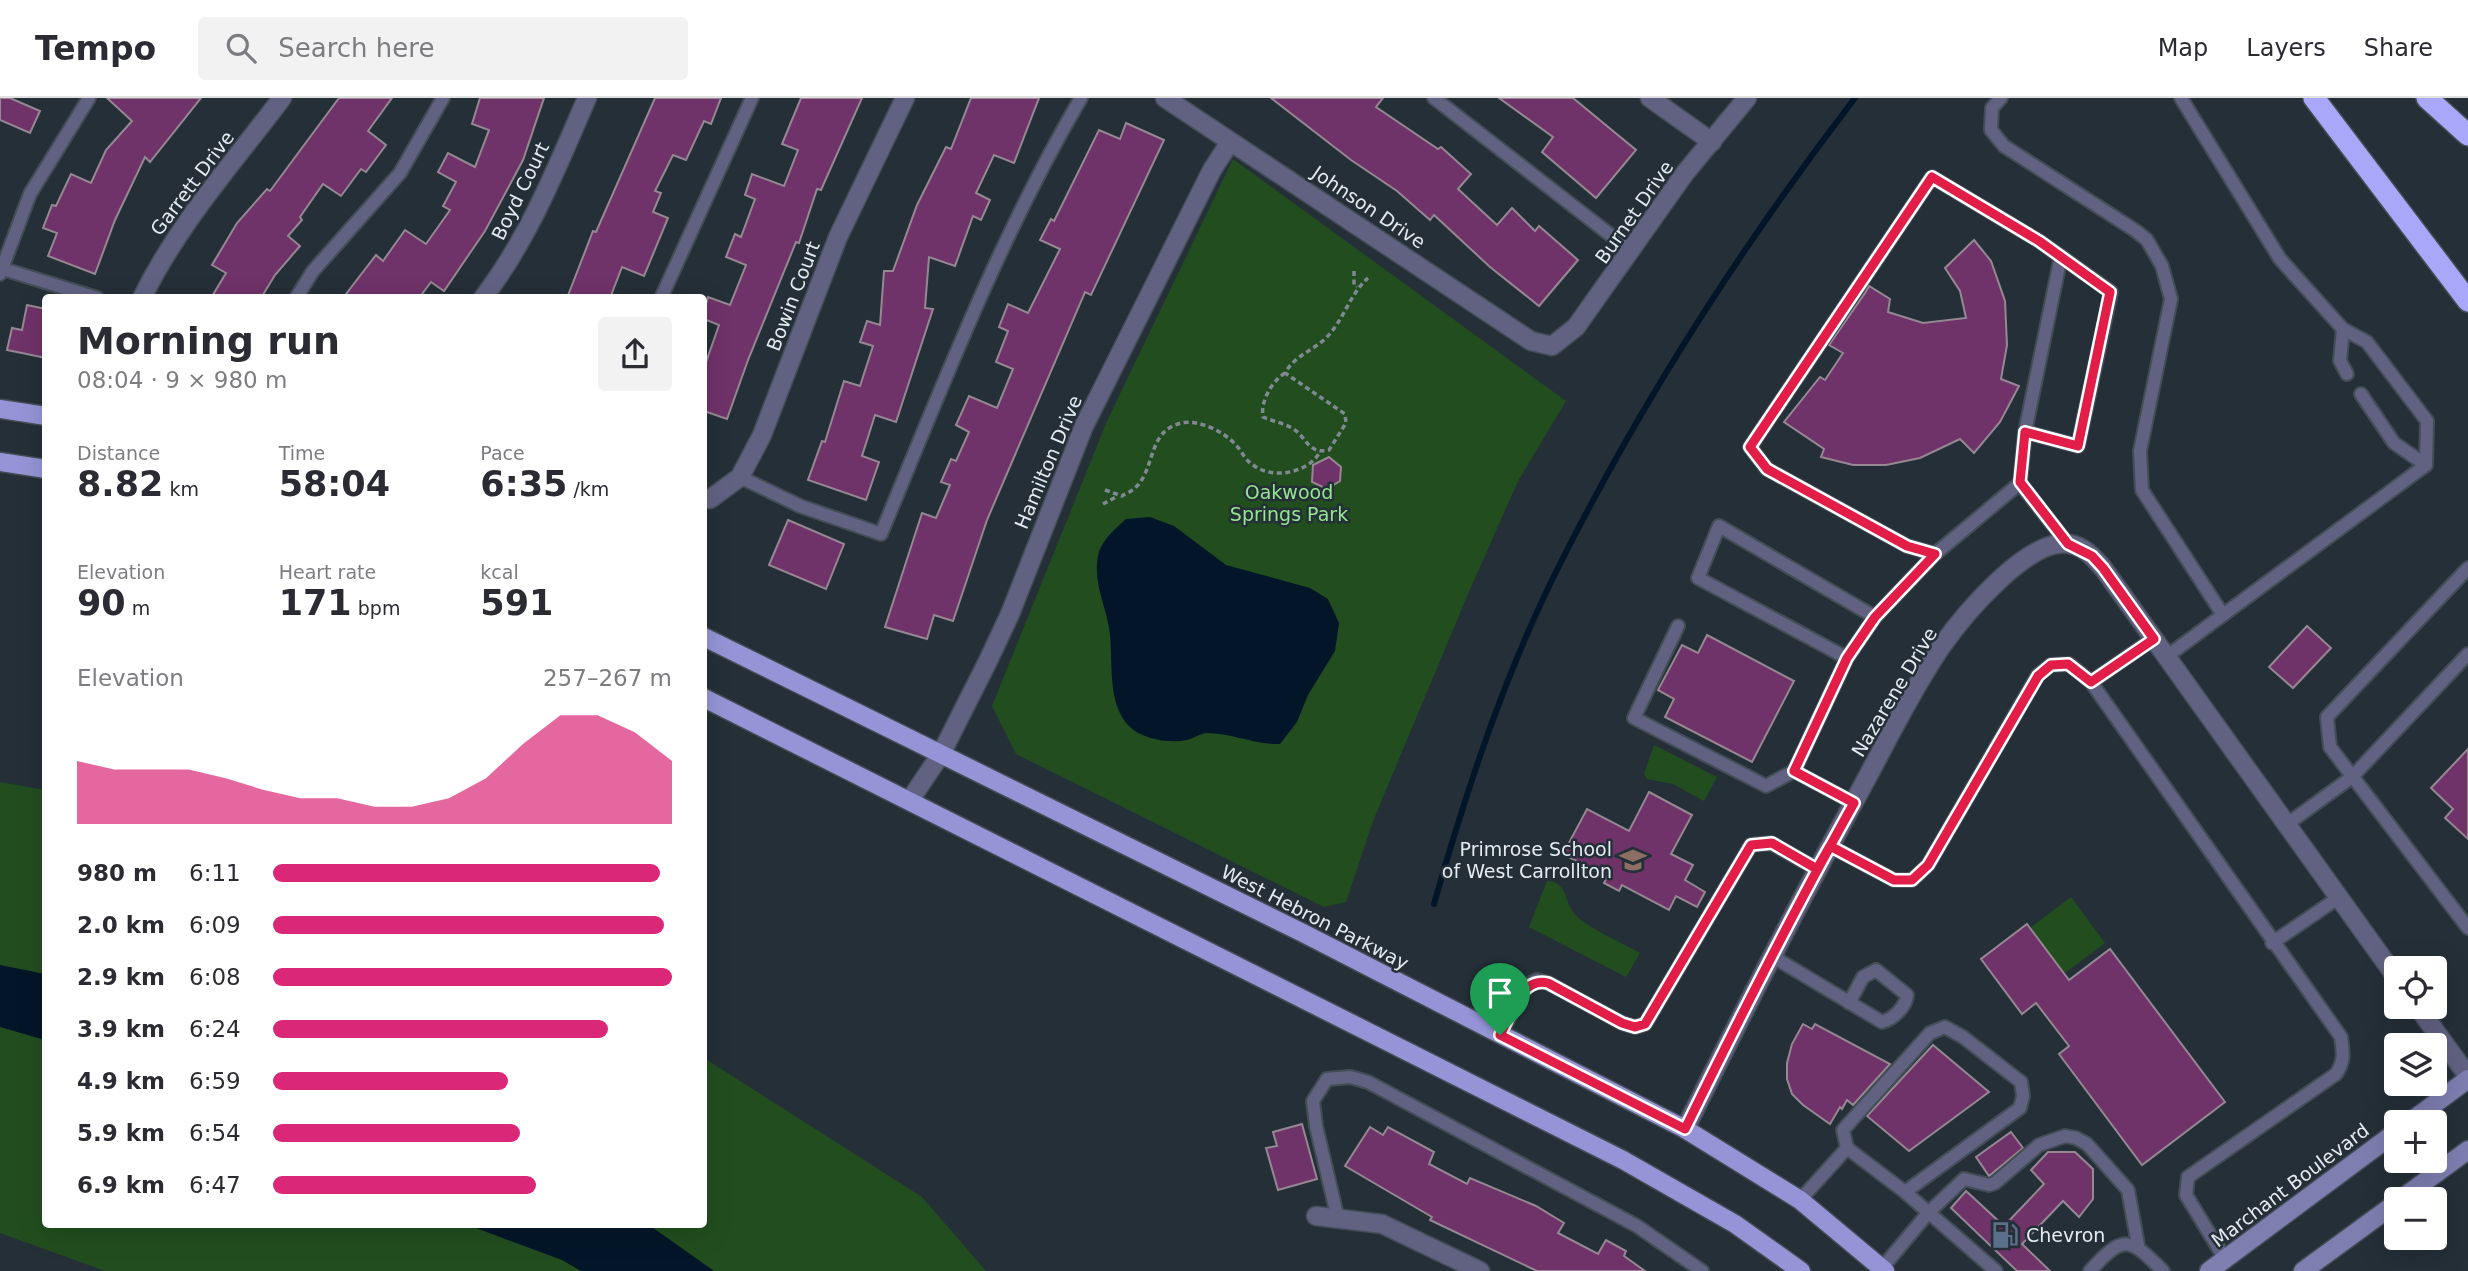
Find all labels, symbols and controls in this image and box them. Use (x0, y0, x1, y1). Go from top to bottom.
search box (198, 17, 688, 80)
text: Tempo (35, 29, 156, 68)
icon: search (222, 29, 260, 67)
text: Search here (278, 33, 434, 63)
text: Map (2158, 34, 2208, 62)
text: Layers (2246, 34, 2326, 62)
text: Share (2364, 34, 2433, 62)
street label: Garrett Drive (146, 127, 238, 239)
street label: Boyd Court (487, 138, 553, 244)
street label: Burnet Drive (1590, 156, 1678, 268)
street label: Johnson Drive (1307, 161, 1430, 253)
street label: Bowin Court (762, 238, 824, 354)
button: share (598, 317, 672, 391)
text: Morning run (77, 319, 340, 363)
text: 08:04 · 9 × 980 m (77, 367, 287, 393)
street label: Hamilton Drive (1010, 392, 1086, 532)
text: Distance (77, 442, 160, 464)
text: Time (279, 442, 325, 464)
text: Pace (480, 442, 525, 464)
text: 8.82 (77, 464, 163, 504)
text: 58:04 (279, 464, 390, 504)
text: 6:35 (480, 464, 567, 504)
text: km (163, 478, 199, 500)
text: /km (567, 478, 609, 500)
park label: Oakwood Springs Park (1230, 481, 1348, 525)
text: Elevation (77, 561, 165, 583)
text: Heart rate (279, 561, 376, 583)
text: kcal (480, 561, 519, 583)
text: 90 (77, 583, 126, 623)
text: 171 (279, 583, 352, 623)
text: 591 (480, 583, 553, 623)
text: m (126, 597, 150, 619)
text: bpm (352, 597, 400, 619)
street label: Nazarene Drive (1847, 623, 1941, 761)
text: Elevation (77, 665, 184, 691)
text: 257–267 m (543, 665, 672, 691)
place label: Primrose School of West Carrollton (1442, 838, 1612, 882)
school or university icon: Primrose School of West Carrollton (1618, 845, 1648, 875)
text: 980 m (77, 860, 157, 886)
text: 6:11 (189, 860, 241, 886)
street label: West Hebron Parkway (1218, 860, 1412, 974)
text: 2.0 km (77, 912, 165, 938)
text: 6:09 (189, 912, 241, 938)
map controls (2384, 956, 2447, 1250)
button: locate (2384, 956, 2447, 1019)
pin (1470, 963, 1530, 1035)
text: 2.9 km (77, 964, 165, 990)
text: 6:08 (189, 964, 241, 990)
icon: arrive (1481, 974, 1519, 1012)
text: 3.9 km (77, 1016, 165, 1042)
text: 6:24 (189, 1016, 241, 1042)
button: layers (2384, 1033, 2447, 1096)
text: 4.9 km (77, 1068, 165, 1094)
text: 6:59 (189, 1068, 241, 1094)
button: + (2384, 1110, 2447, 1173)
street label: Marchant Boulevard (2207, 1119, 2373, 1251)
text: 5.9 km (77, 1120, 165, 1146)
text: 6:54 (189, 1120, 241, 1146)
text: 6.9 km (77, 1172, 165, 1198)
text: 6:47 (189, 1172, 241, 1198)
button: − (2384, 1187, 2447, 1250)
fuel station icon: Chevron (1990, 1220, 2020, 1250)
place label: Chevron (2026, 1224, 2105, 1246)

